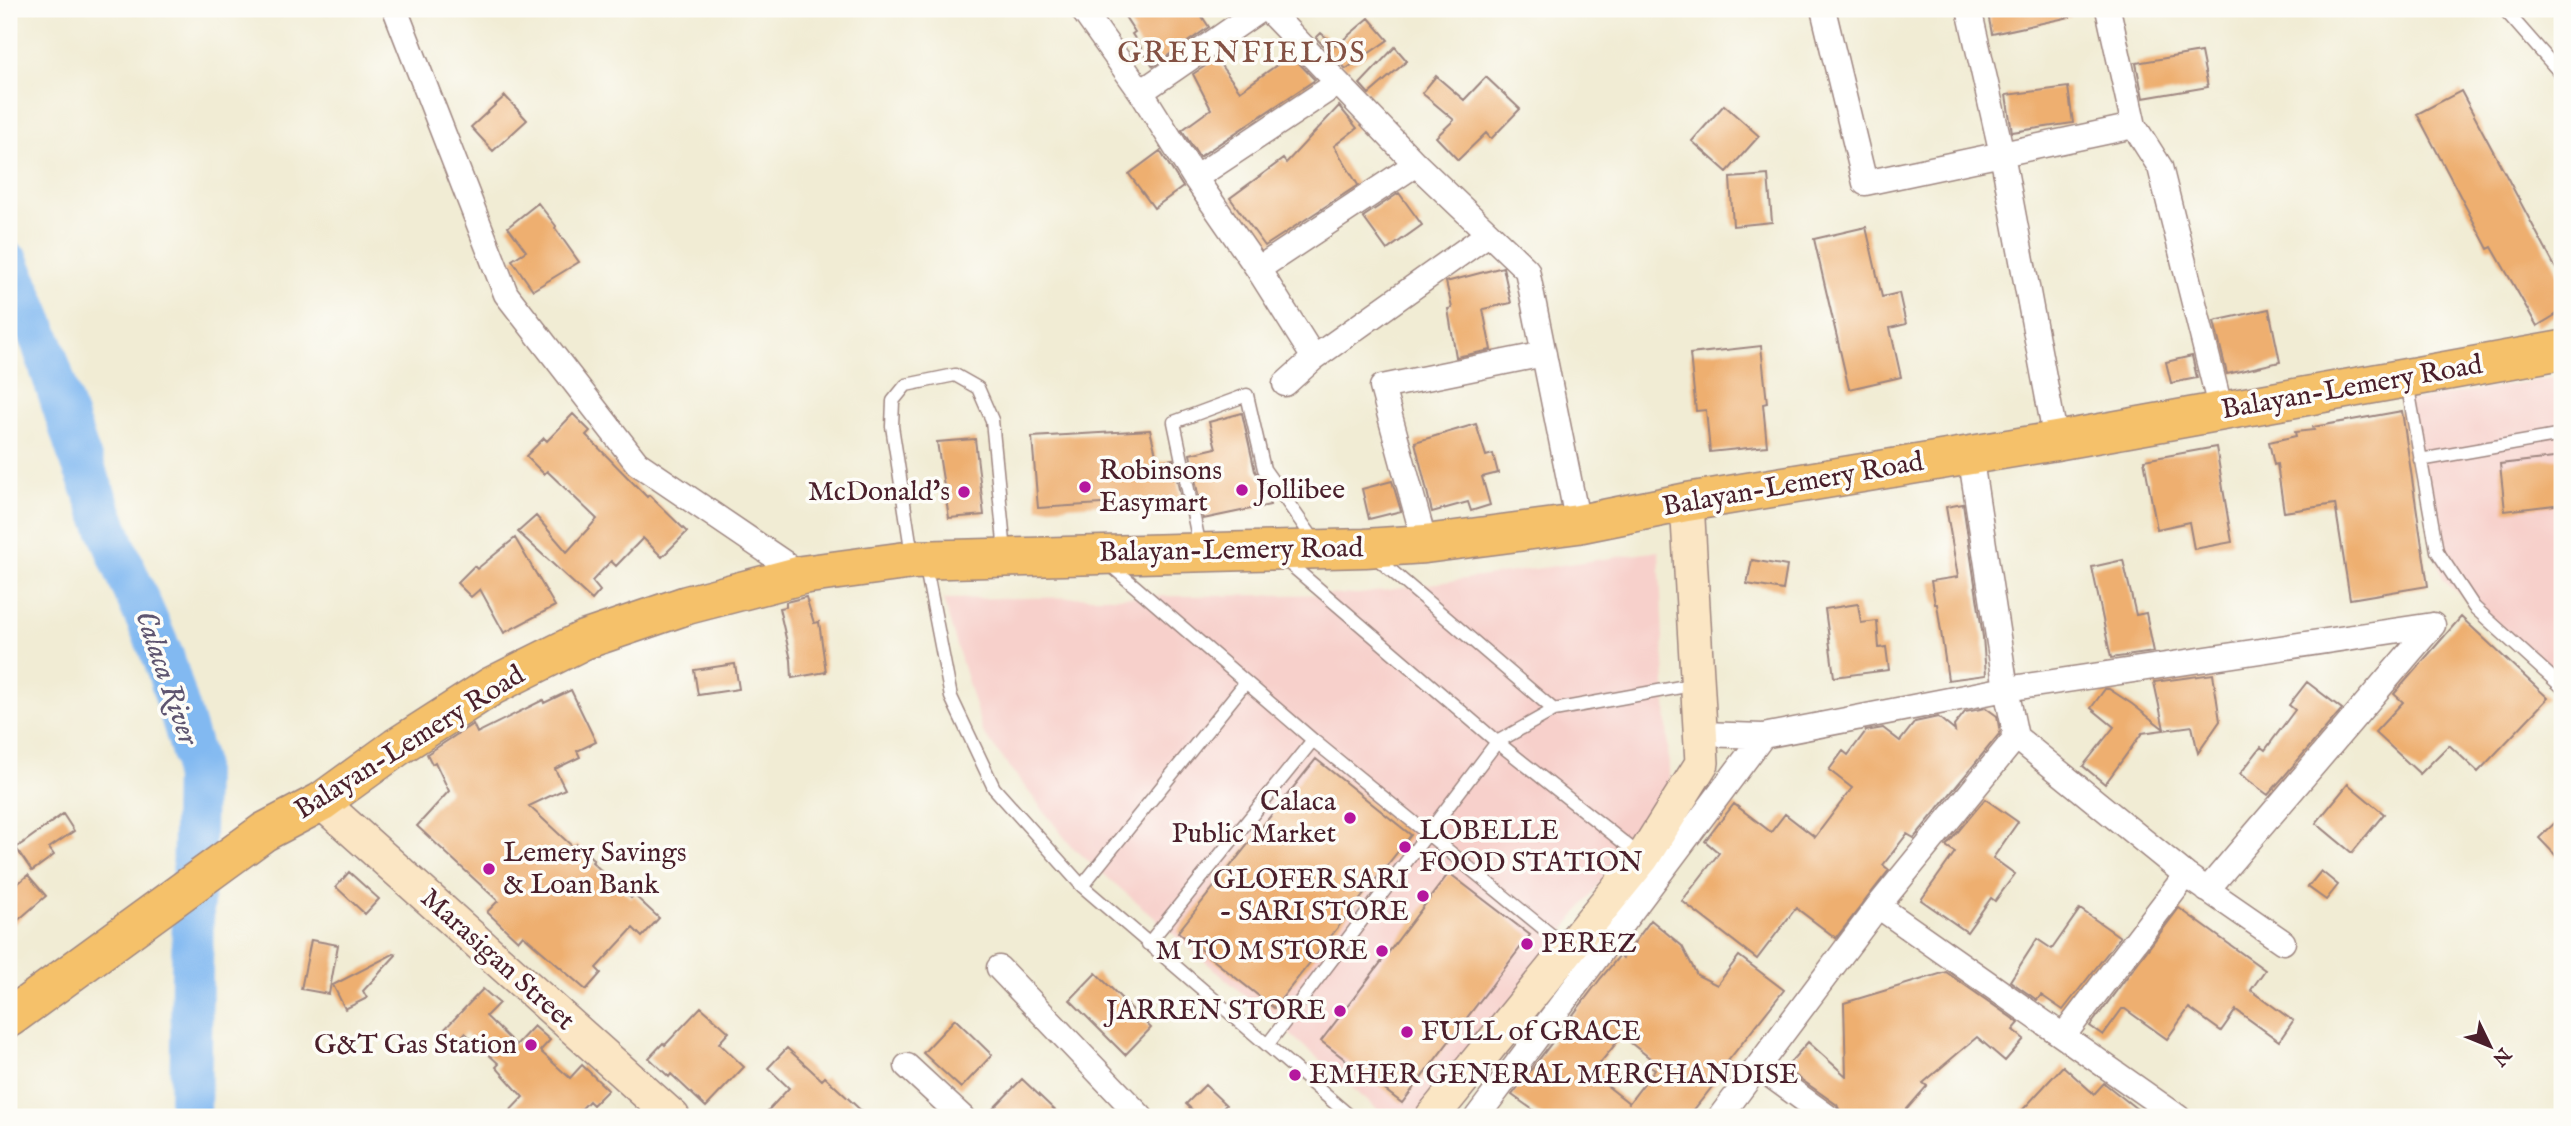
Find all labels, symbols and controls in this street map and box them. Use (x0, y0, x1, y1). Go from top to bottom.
district label: GREENFIELDS (1117, 35, 1367, 73)
street label: Balayan-Lemery Road (2219, 348, 2485, 428)
street label: Balayan-Lemery Road (1660, 445, 1926, 525)
place label: Robinsons Easymart (1099, 454, 1222, 521)
place label: Jollibee (1253, 473, 1345, 508)
place label: McDonald's (808, 475, 950, 510)
marker: Robinsons Easymart (1077, 479, 1093, 495)
marker: Jollibee (1234, 482, 1250, 498)
marker: McDonald's (956, 484, 972, 500)
street label: Balayan-Lemery Road (1098, 531, 1364, 571)
water label: Calaca River (125, 606, 207, 752)
street label: Balayan-Lemery Road (289, 658, 531, 828)
place label: Calaca Public Market (1171, 785, 1337, 852)
marker: Calaca Public Market (1342, 810, 1358, 826)
place label: LOBELLE FOOD STATION (1419, 814, 1643, 881)
place label: Lemery Savings & Loan Bank (503, 836, 687, 903)
marker: LOBELLE FOOD STATION (1397, 839, 1413, 855)
marker: Lemery Savings & Loan Bank (481, 861, 497, 877)
place label: GLOFER SARI - SARI STORE (1213, 863, 1409, 930)
street label: Marasigan Street (412, 881, 582, 1039)
marker: GLOFER SARI - SARI STORE (1415, 888, 1431, 904)
place label: PEREZ (1541, 927, 1637, 962)
place label: M TO M STORE (1155, 934, 1368, 969)
marker: PEREZ (1519, 936, 1535, 952)
marker: M TO M STORE (1374, 943, 1390, 959)
place label: JARREN STORE (1103, 994, 1326, 1029)
marker: JARREN STORE (1332, 1003, 1348, 1019)
north arrow (2456, 1010, 2526, 1080)
place label: FULL of GRACE (1421, 1015, 1641, 1050)
marker: FULL of GRACE (1399, 1024, 1415, 1040)
place label: G&T Gas Station (314, 1028, 517, 1063)
marker: G&T Gas Station (523, 1037, 539, 1053)
text: N (2486, 1041, 2516, 1071)
place label: EMHER GENERAL MERCHANDISE (1309, 1058, 1798, 1093)
marker: EMHER GENERAL MERCHANDISE (1287, 1067, 1303, 1083)

